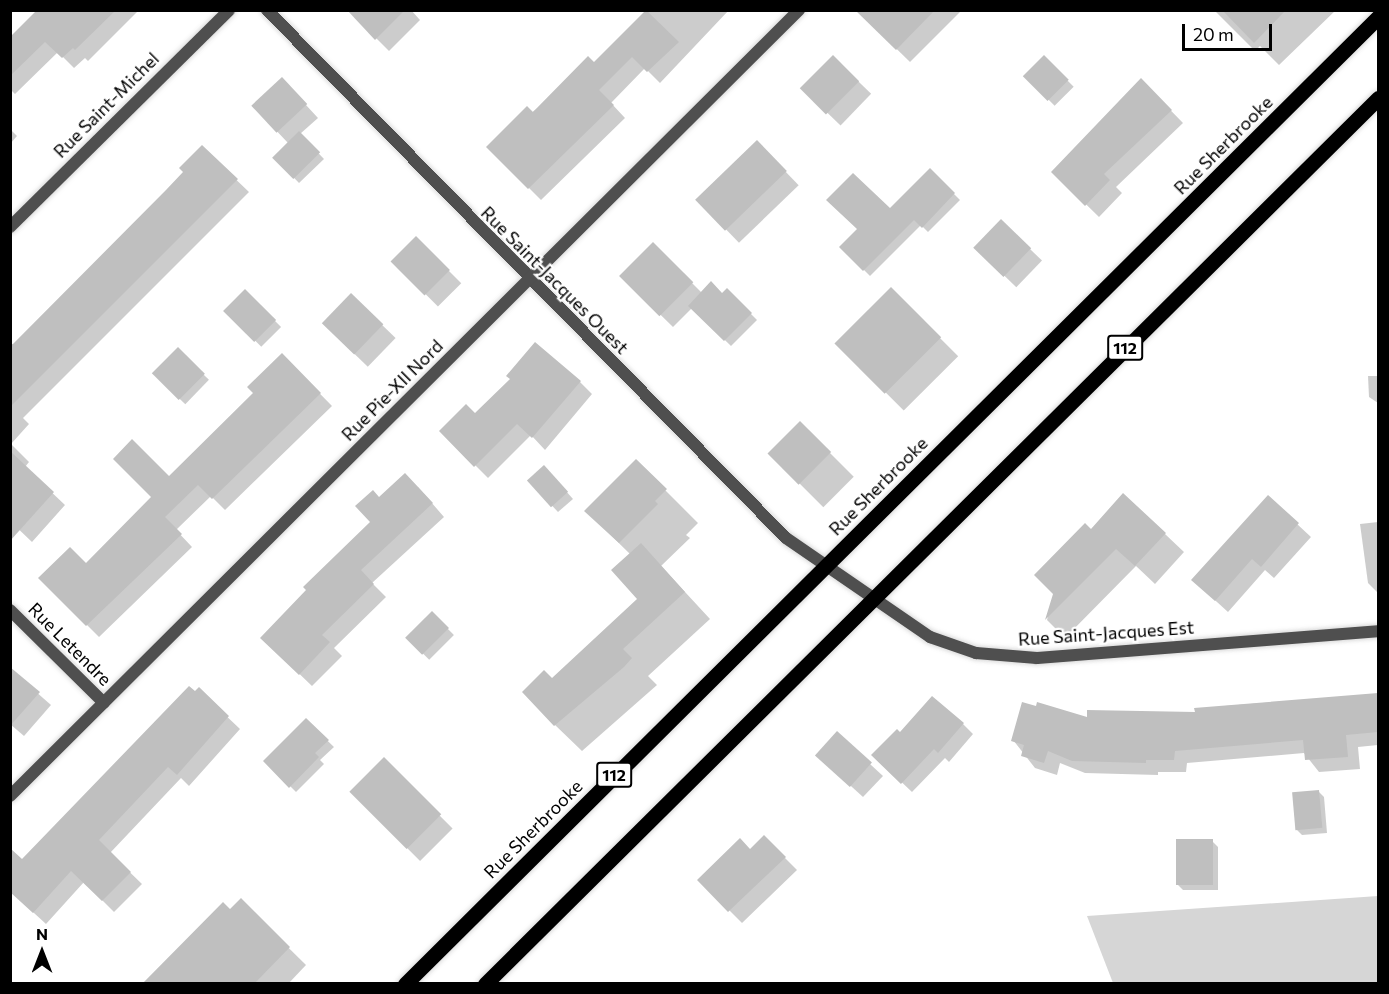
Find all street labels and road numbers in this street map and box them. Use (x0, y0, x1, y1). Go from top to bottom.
street label: Rue Saint-Michel (49, 48, 163, 162)
street label: Rue Sherbrooke (1169, 91, 1277, 199)
street label: Rue Saint-Jacques Ouest (477, 202, 633, 358)
street label: Rue Pie-XII Nord (337, 335, 447, 445)
road number: 112 (1107, 335, 1143, 361)
street label: Rue Sherbrooke (824, 432, 932, 540)
street label: Rue Letendre (24, 598, 116, 690)
street label: Rue Saint-Jacques Est (1017, 616, 1195, 650)
road number: 112 (596, 762, 632, 788)
street label: Rue Sherbrooke (479, 775, 587, 883)

